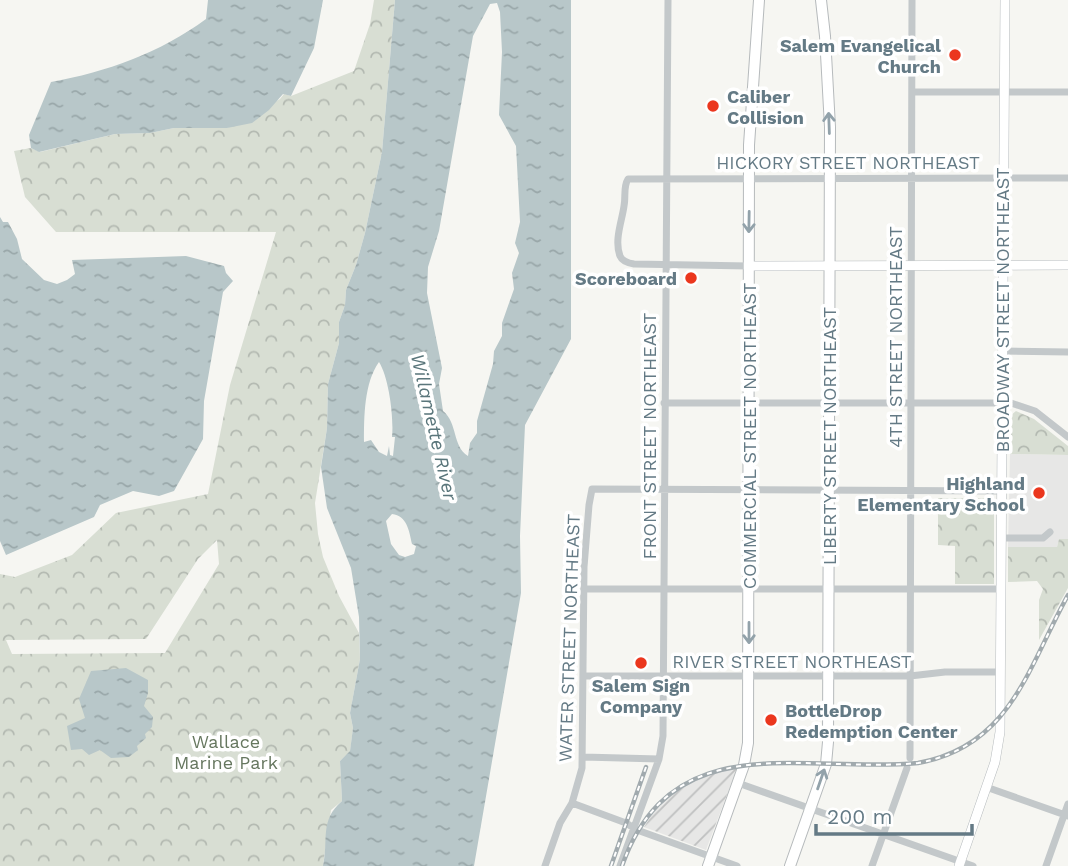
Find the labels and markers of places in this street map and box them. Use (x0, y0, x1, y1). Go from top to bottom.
place label: Salem Evangelical Church (780, 35, 941, 77)
marker: Salem Evangelical Church (947, 47, 963, 63)
place label: Caliber Collision (727, 86, 804, 128)
marker: Caliber Collision (705, 98, 721, 114)
place label: Scoreboard (575, 268, 677, 289)
marker: Scoreboard (683, 270, 699, 286)
place label: Highland Elementary School (857, 473, 1025, 515)
marker: Highland Elementary School (1031, 485, 1047, 501)
marker: Salem Sign Company (633, 655, 649, 671)
place label: Salem Sign Company (592, 675, 690, 717)
place label: BottleDrop Redemption Center (785, 700, 958, 742)
marker: BottleDrop Redemption Center (763, 712, 779, 728)

